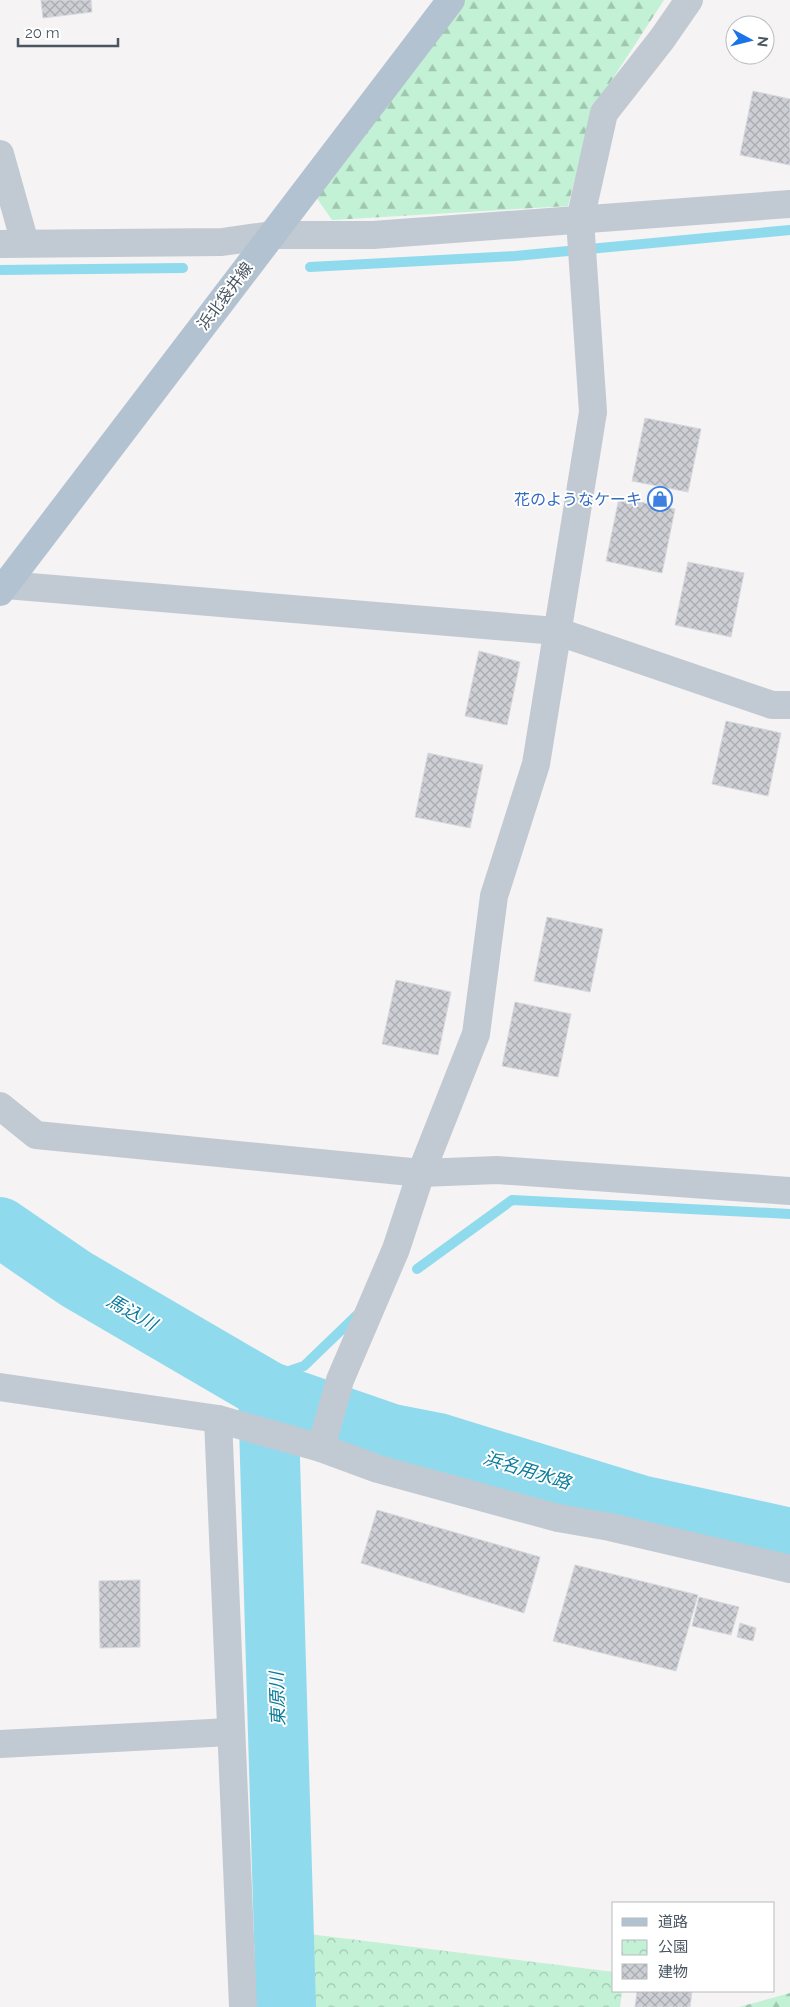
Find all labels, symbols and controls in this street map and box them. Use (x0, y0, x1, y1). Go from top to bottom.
scale bar (18, 15, 118, 47)
north arrow (725, 15, 775, 65)
text: 20 m (25, 24, 60, 42)
text: N (754, 35, 771, 48)
street label: 浜北袋井線 (193, 258, 257, 334)
shop icon: 花のようなケーキ (647, 486, 673, 512)
place label: 花のようなケーキ (514, 490, 642, 509)
water label: 馬込川 (103, 1289, 162, 1336)
water label: 浜名用水路 (481, 1447, 575, 1494)
water label: 東原川 (265, 1670, 288, 1726)
legend (612, 1902, 775, 1992)
text: 道路 (658, 1913, 688, 1931)
text: 公園 (658, 1938, 688, 1956)
text: 建物 (658, 1963, 688, 1981)

